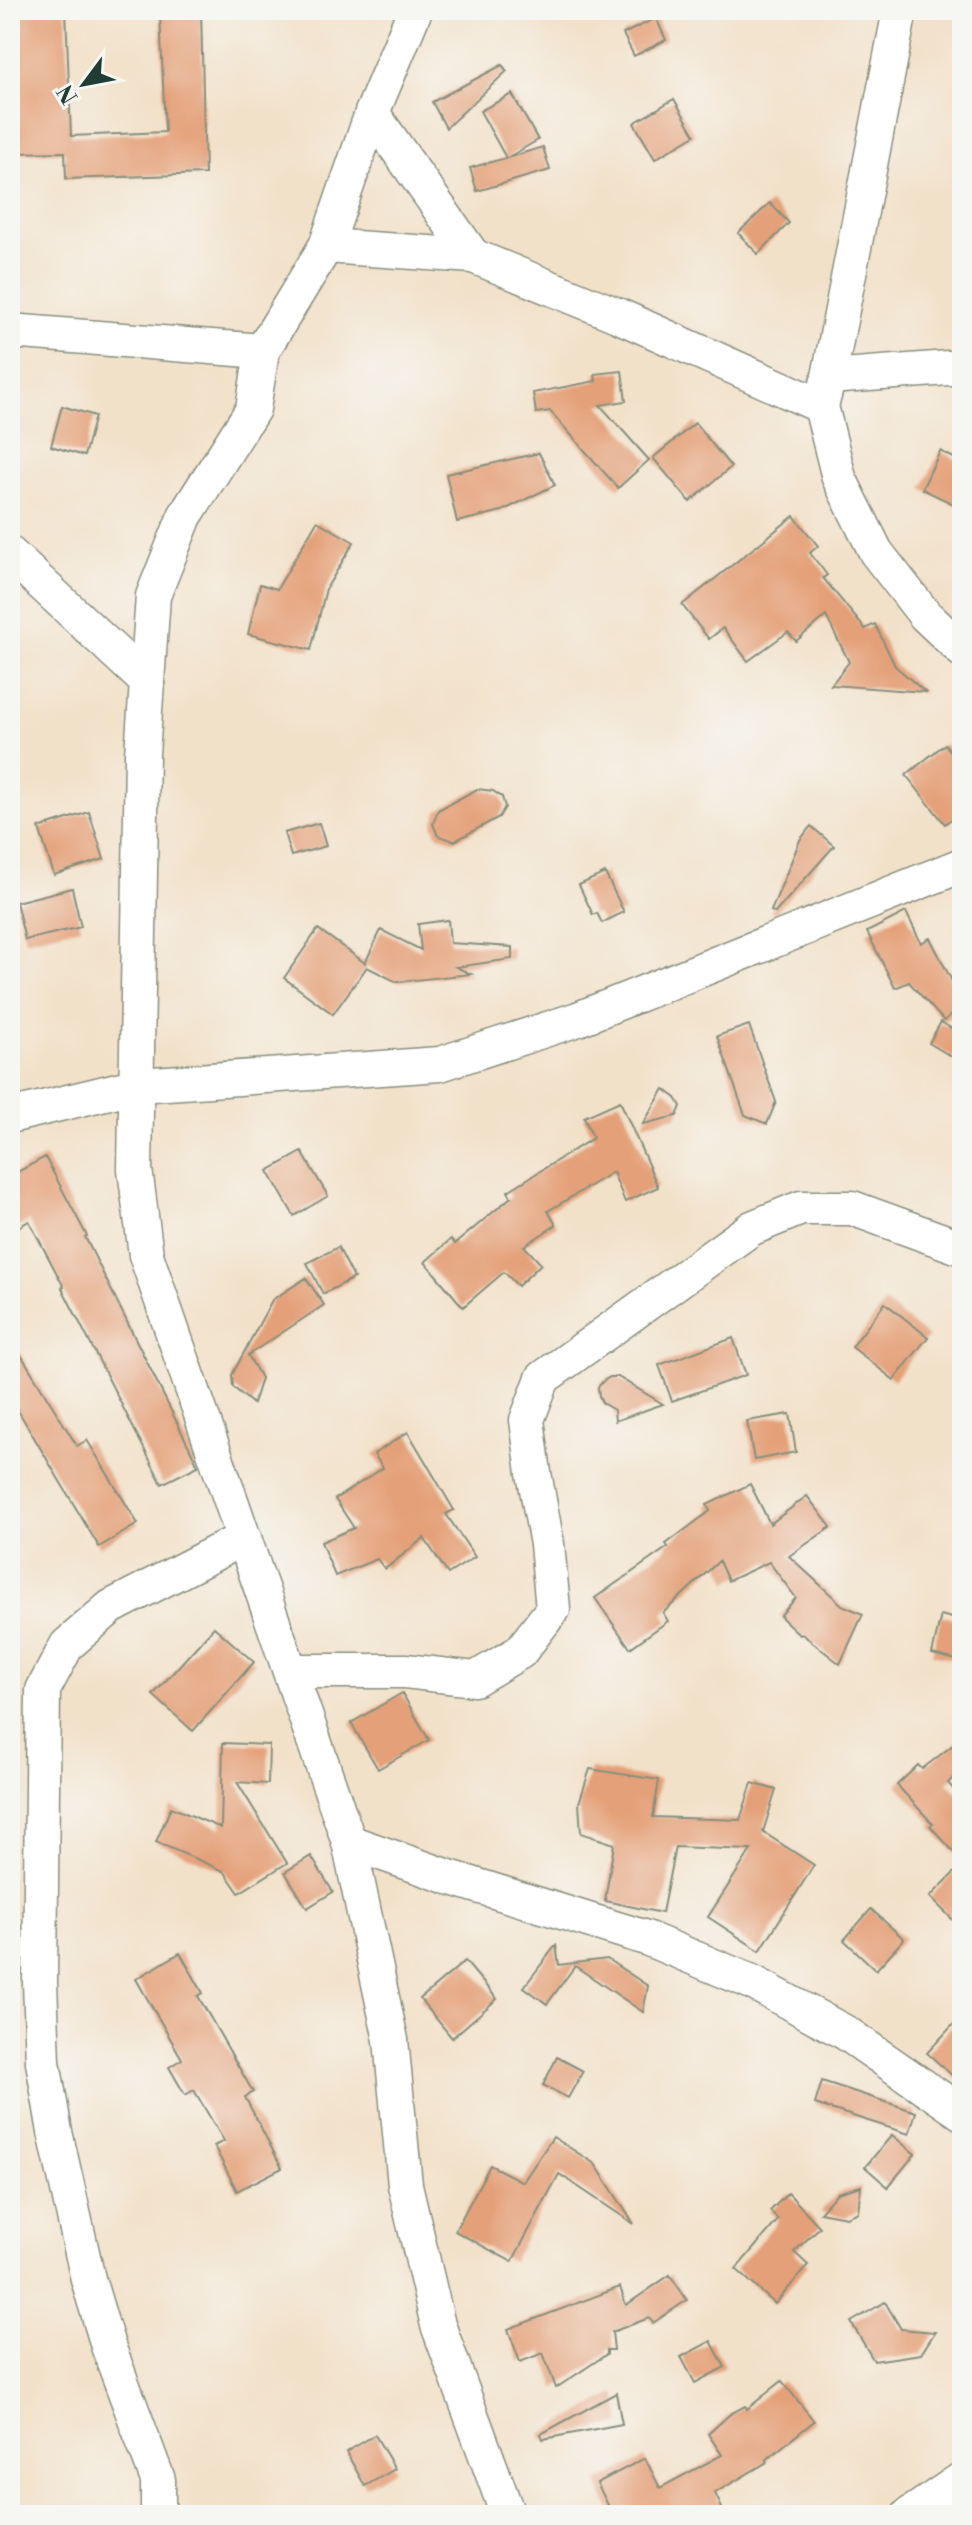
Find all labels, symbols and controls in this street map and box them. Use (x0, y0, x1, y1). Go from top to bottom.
north arrow (44, 44, 124, 124)
text: N (52, 79, 84, 108)

